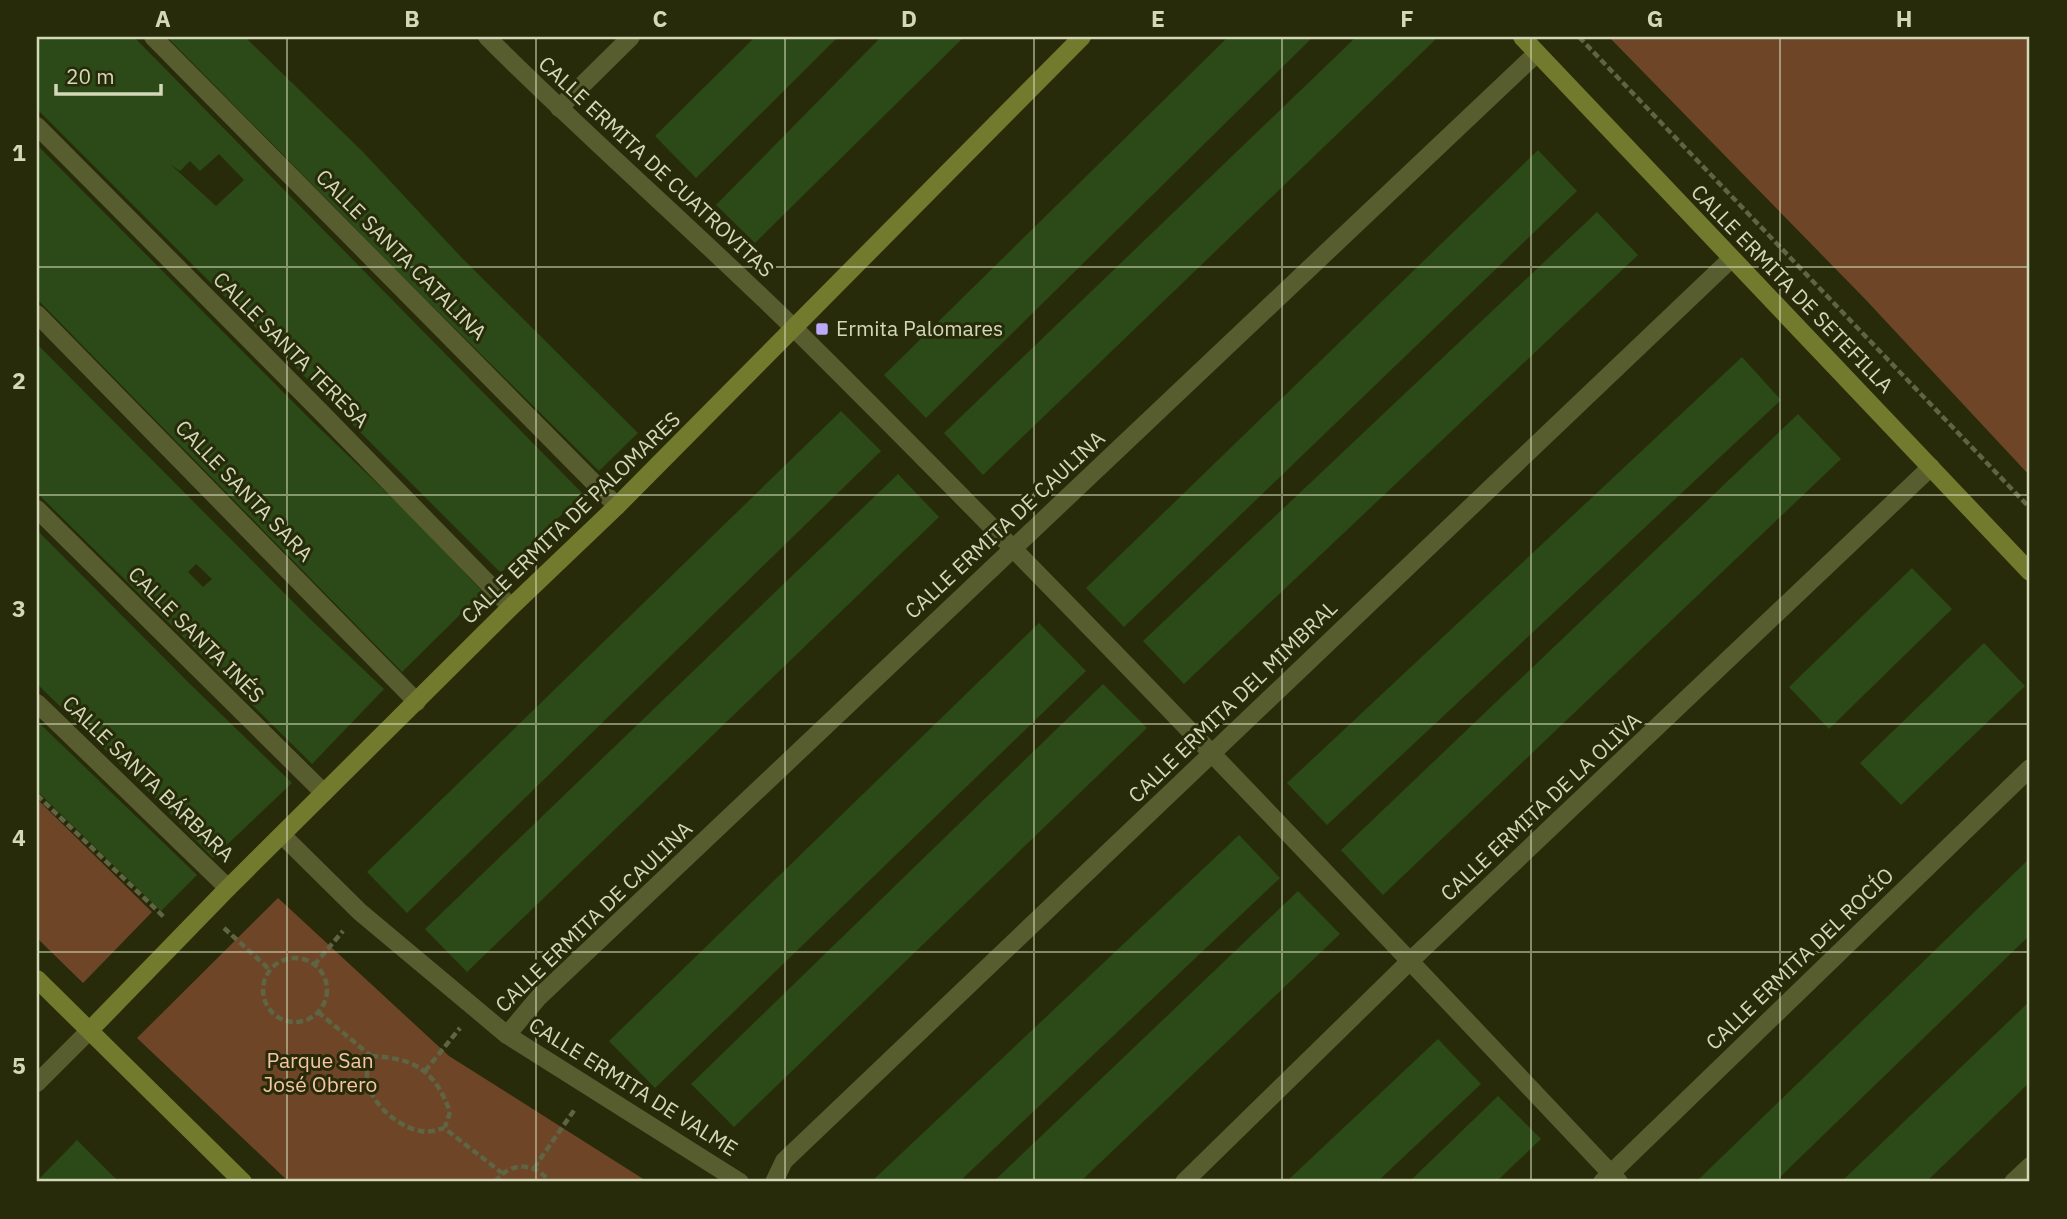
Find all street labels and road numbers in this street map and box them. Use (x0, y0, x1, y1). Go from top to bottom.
street label: CALLE ERMITA DE CUATROVITAS (533, 49, 780, 283)
street label: CALLE SANTA CATALINA (310, 163, 493, 346)
street label: CALLE ERMITA DE SETEFILLA (1685, 178, 1900, 399)
street label: CALLE SANTA TERESA (208, 265, 376, 433)
street label: CALLE ERMITA DE PALOMARES (455, 405, 686, 630)
street label: CALLE SANTA SARA (170, 413, 320, 567)
street label: CALLE ERMITA DE CAULINA (898, 424, 1110, 624)
street label: CALLE SANTA INÉS (122, 560, 271, 709)
street label: CALLE ERMITA DEL MIMBRAL (1122, 594, 1343, 809)
street label: CALLE SANTA BÁRBARA (57, 689, 241, 868)
street label: CALLE ERMITA DE LA OLIVA (1434, 706, 1647, 907)
street label: CALLE ERMITA DE CAULINA (489, 815, 698, 1018)
street label: CALLE ERMITA DEL ROCÍO (1699, 861, 1899, 1056)
street label: CALLE ERMITA DE VALME (524, 1010, 743, 1162)

